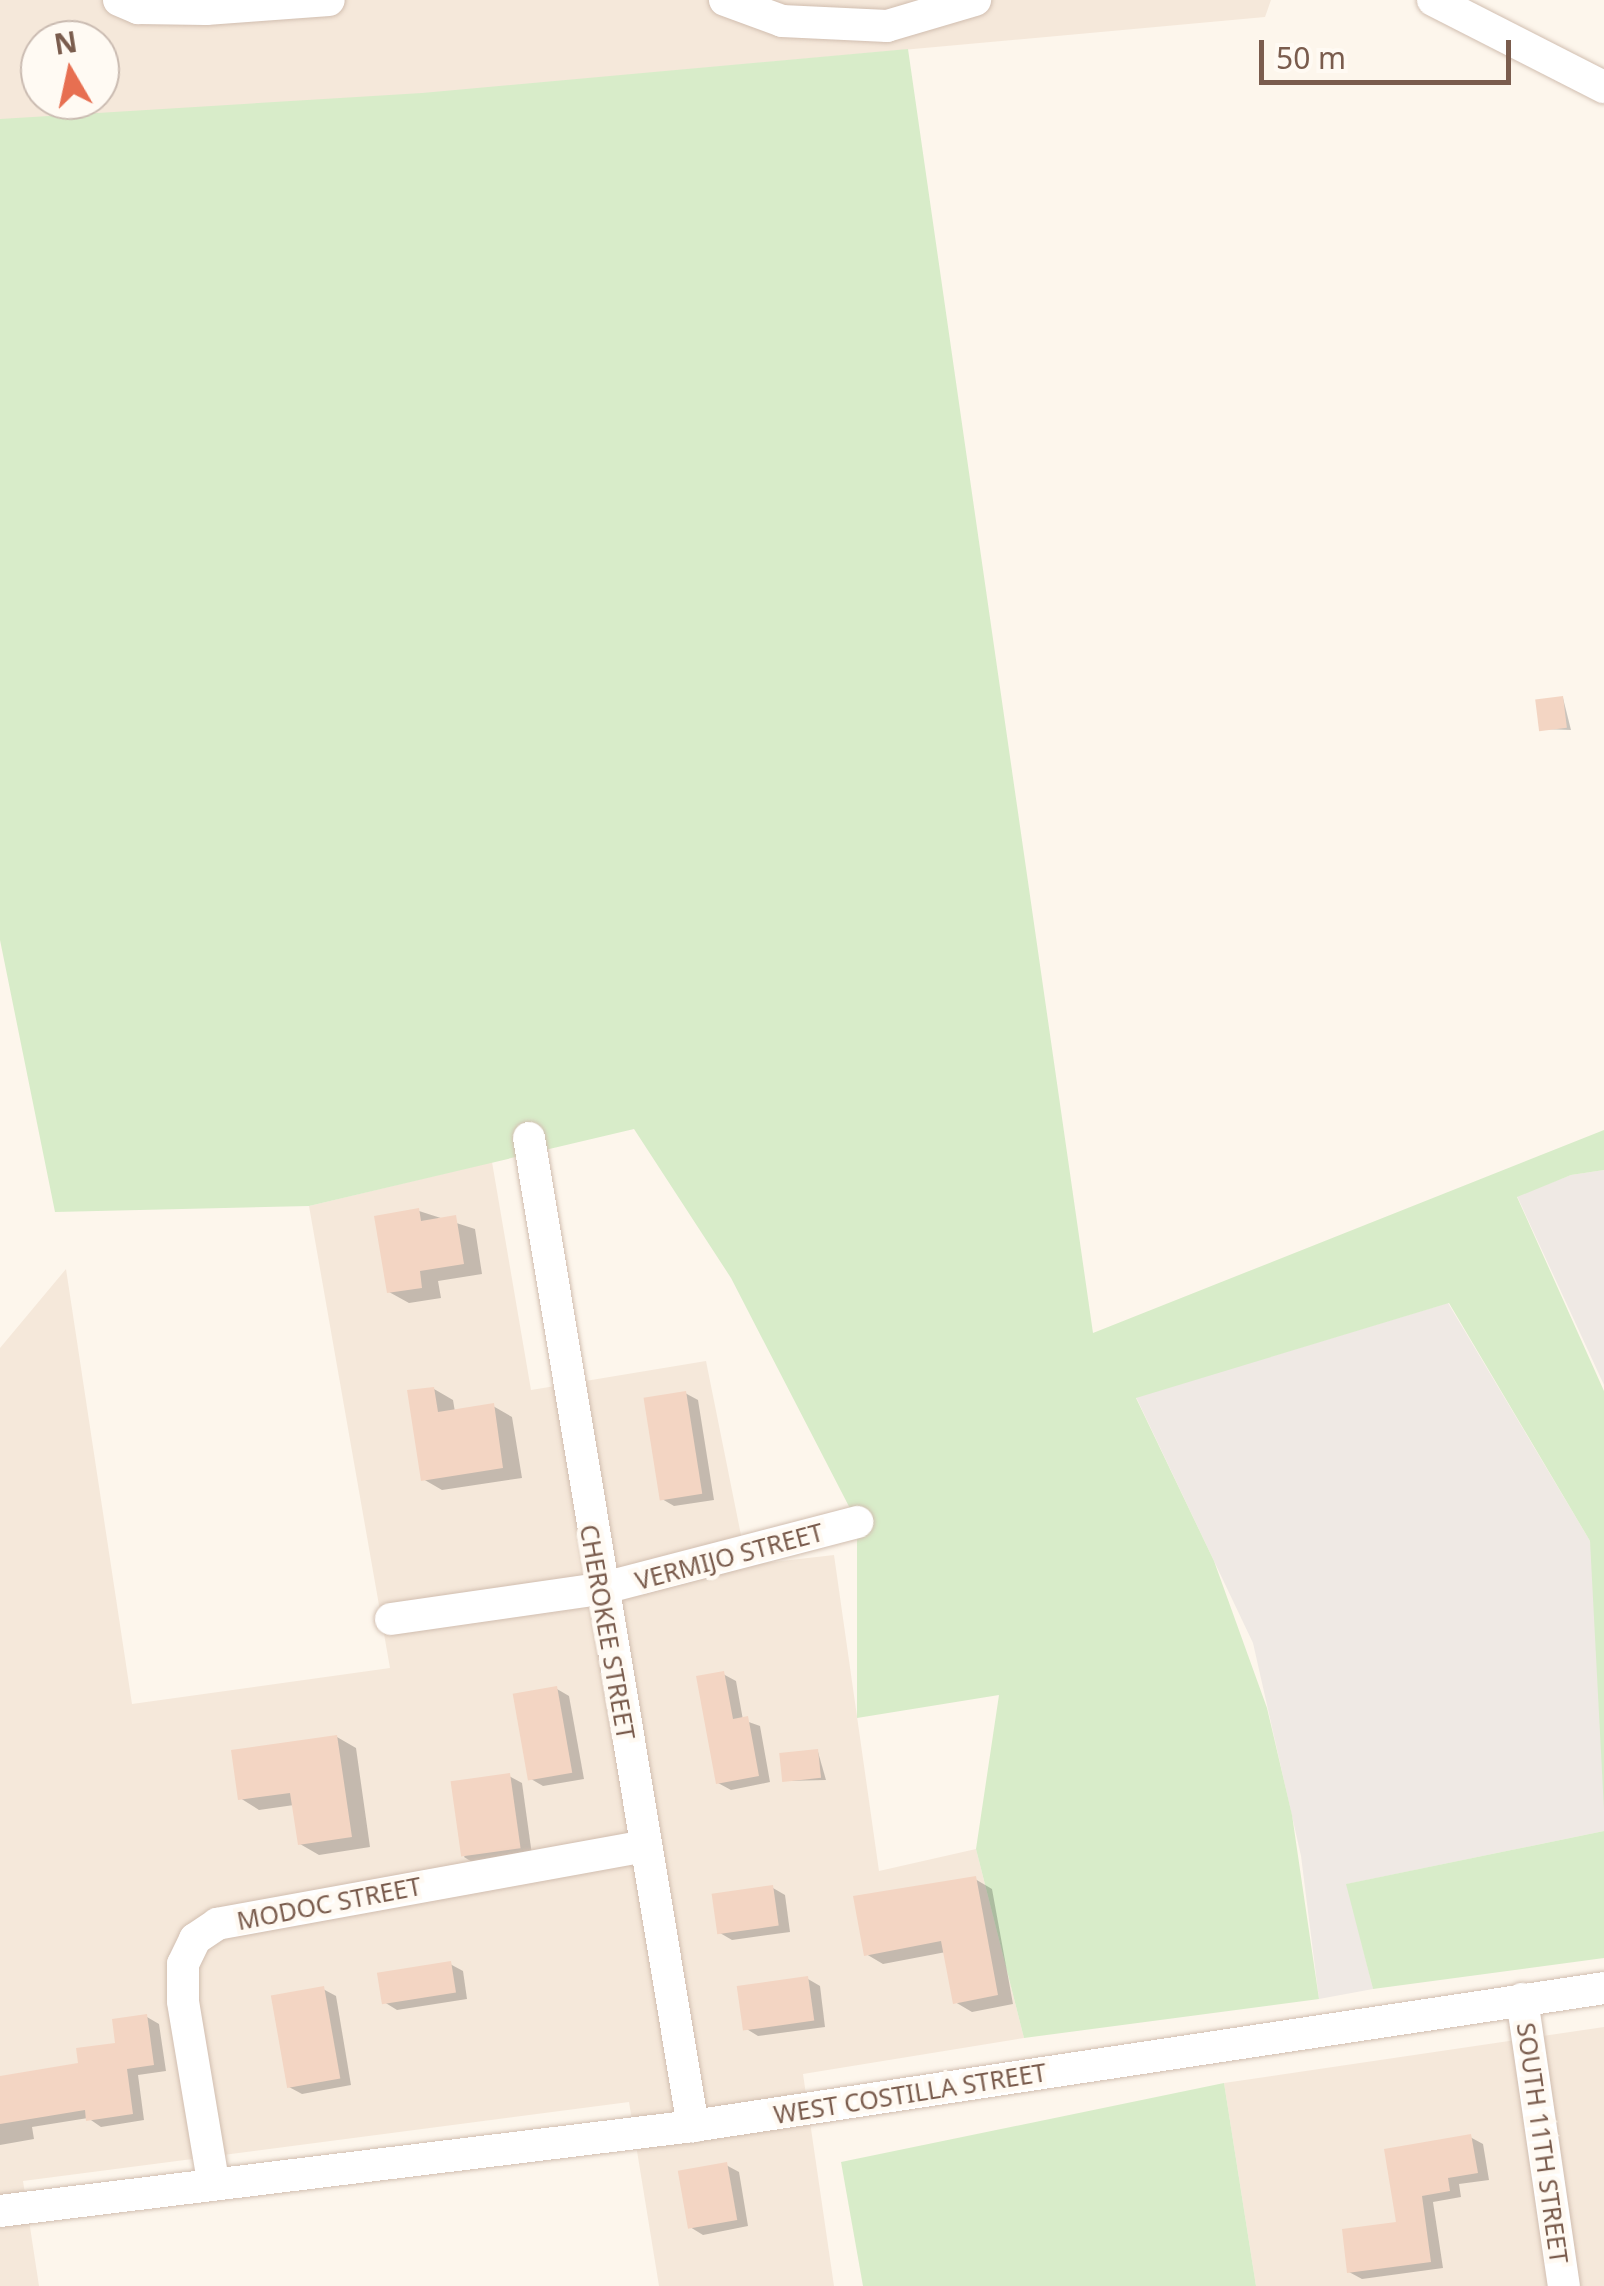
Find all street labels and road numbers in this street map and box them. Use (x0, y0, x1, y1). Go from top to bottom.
street label: VERMIJO STREET (632, 1516, 826, 1596)
street label: CHEROKEE STREET (574, 1522, 642, 1742)
street label: MODOC STREET (234, 1870, 424, 1936)
street label: SOUTH 11TH STREET (1511, 2021, 1575, 2265)
street label: WEST COSTILLA STREET (771, 2057, 1049, 2129)

